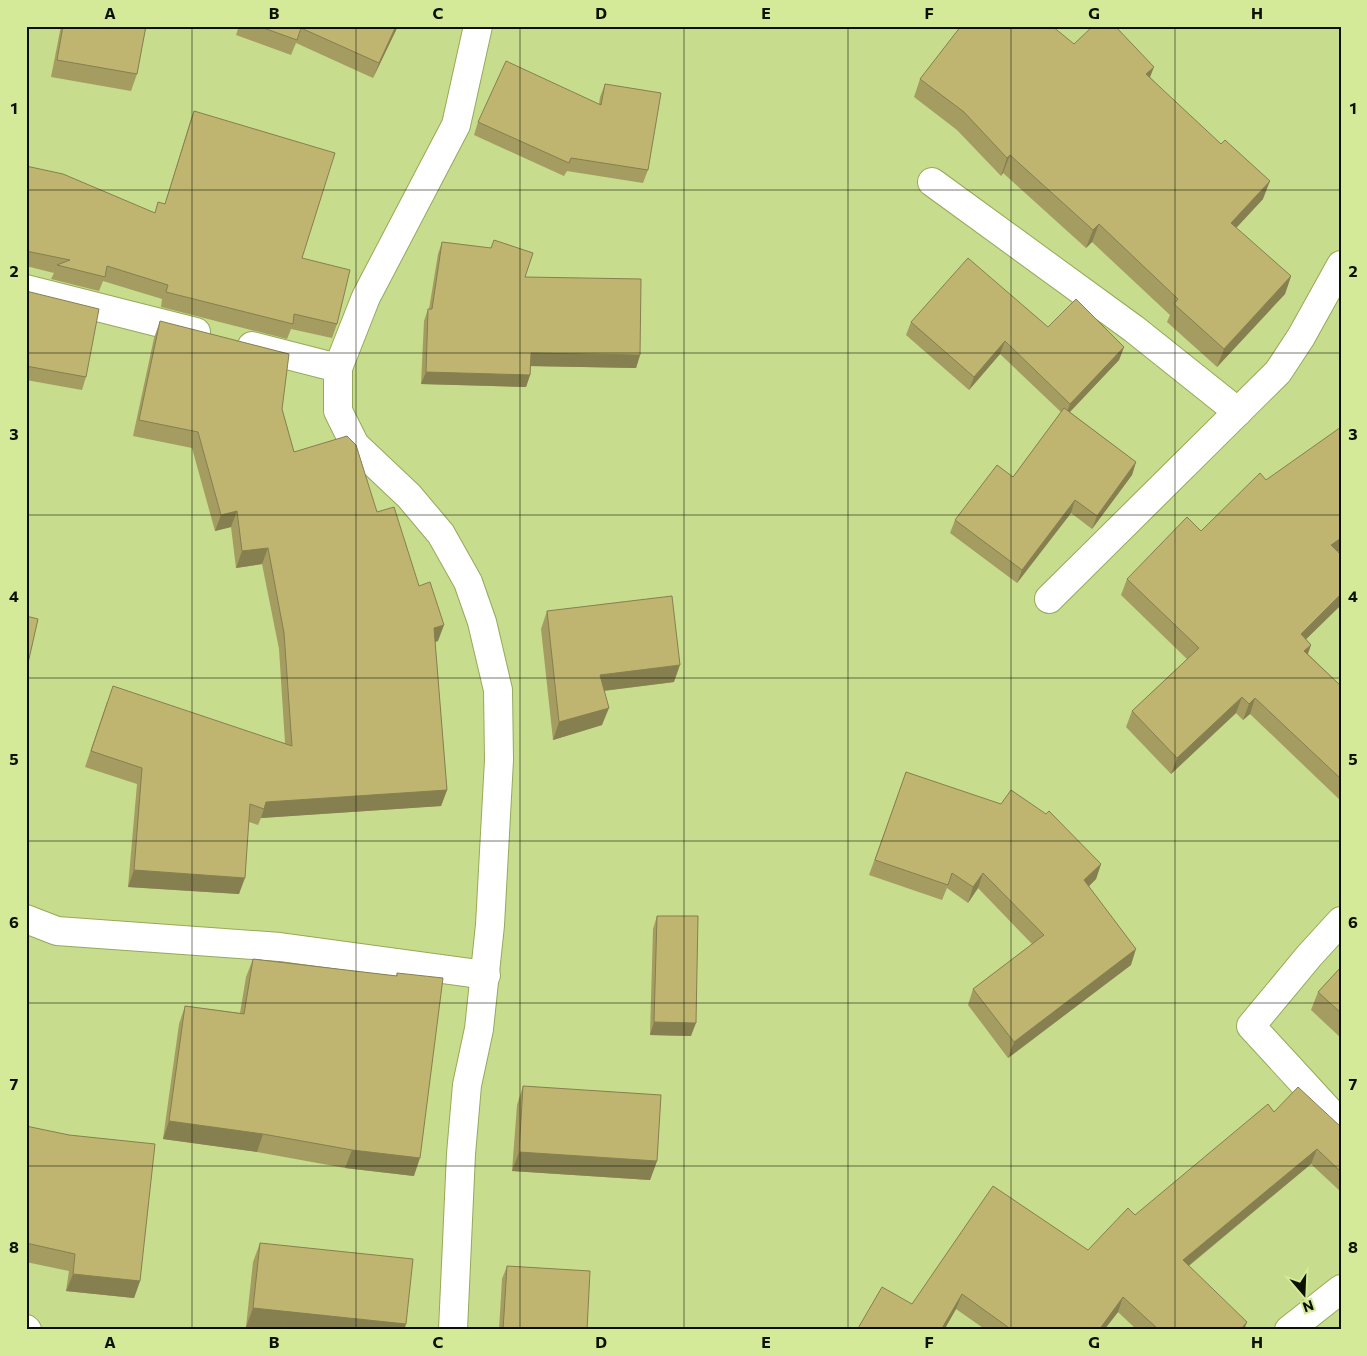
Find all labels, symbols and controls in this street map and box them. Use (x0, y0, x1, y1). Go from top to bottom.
text: A (104, 3, 116, 22)
text: B (269, 3, 280, 22)
text: C (433, 3, 444, 22)
text: D (595, 3, 607, 22)
text: E (761, 3, 771, 22)
text: F (924, 3, 934, 22)
text: G (1088, 3, 1100, 22)
text: H (1251, 3, 1263, 22)
text: 1 (10, 98, 18, 117)
text: 1 (1349, 98, 1357, 117)
text: 2 (9, 261, 19, 280)
text: 2 (1348, 261, 1358, 280)
text: 3 (9, 424, 19, 443)
text: 3 (1348, 424, 1358, 443)
text: 4 (9, 586, 19, 605)
text: 4 (1348, 586, 1358, 605)
text: 5 (9, 749, 19, 768)
text: 5 (1348, 749, 1358, 768)
text: 6 (9, 912, 19, 931)
text: 6 (1348, 912, 1358, 931)
text: 7 (10, 1074, 19, 1093)
text: 7 (1349, 1074, 1358, 1093)
text: 8 (9, 1237, 19, 1256)
text: 8 (1348, 1237, 1358, 1256)
north arrow (1280, 1268, 1330, 1318)
text: N (1301, 1297, 1316, 1317)
text: A (104, 1332, 116, 1351)
text: B (269, 1332, 280, 1351)
text: C (433, 1332, 444, 1351)
text: D (595, 1332, 607, 1351)
text: E (761, 1332, 771, 1351)
text: F (924, 1332, 934, 1351)
text: G (1088, 1332, 1100, 1351)
text: H (1251, 1332, 1263, 1351)

